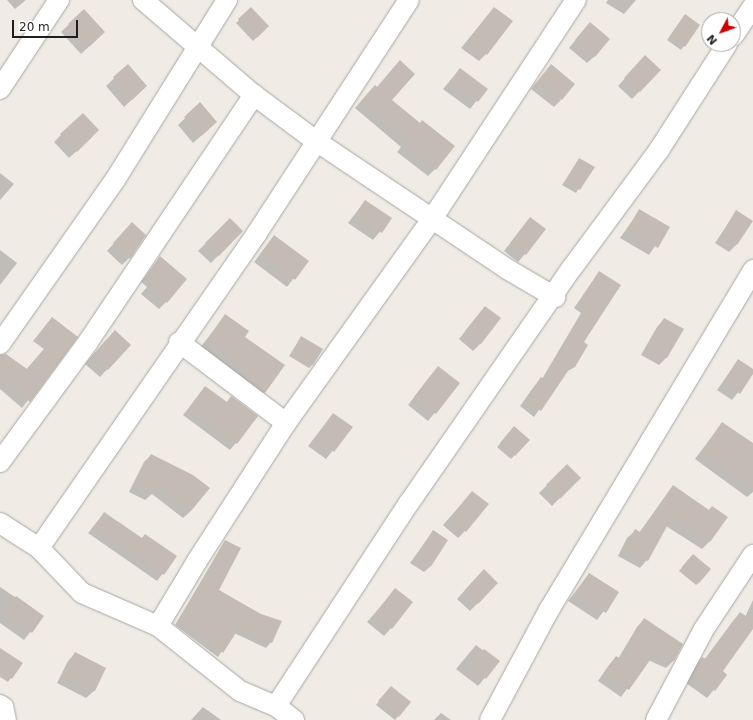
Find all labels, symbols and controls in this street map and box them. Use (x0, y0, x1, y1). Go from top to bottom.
scale bar (14, 12, 80, 38)
north arrow (701, 12, 741, 52)
text: 20 m (19, 20, 50, 34)
text: N (704, 32, 720, 47)

